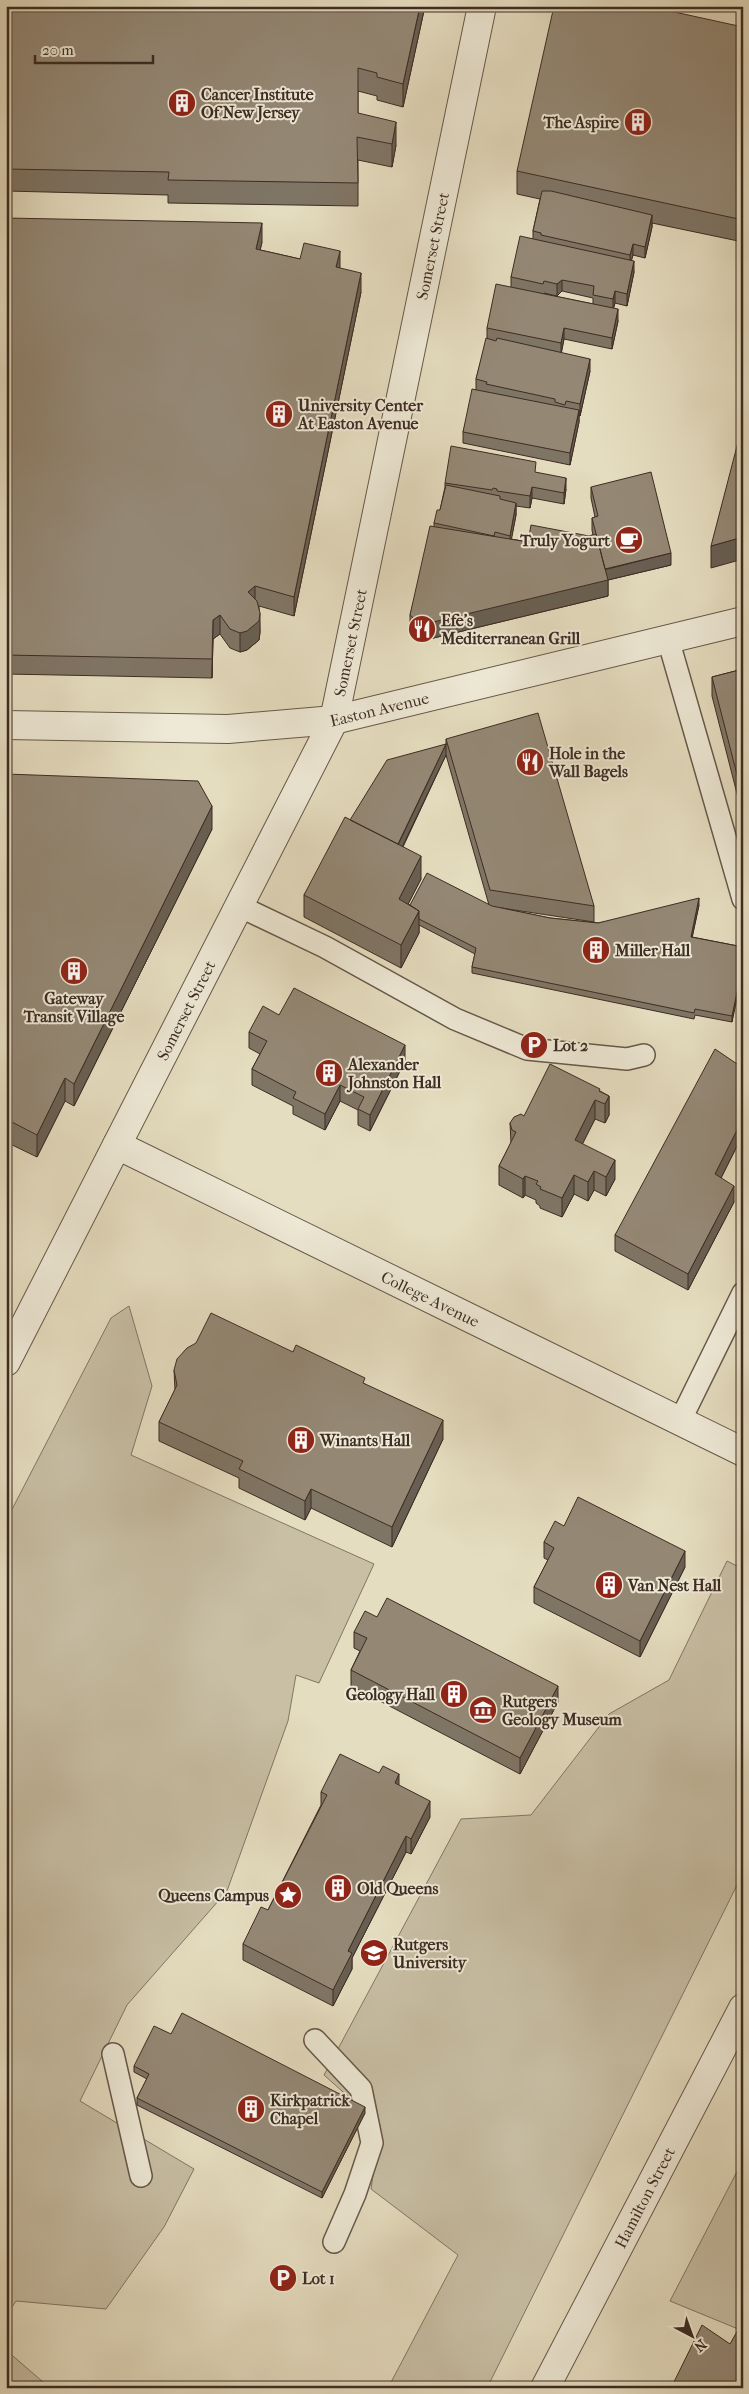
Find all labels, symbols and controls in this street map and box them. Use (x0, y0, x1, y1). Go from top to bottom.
scale bar (35, 32, 152, 64)
text: 20 m (42, 41, 74, 59)
place label: Cancer Institute Of New Jersey (201, 85, 314, 123)
building icon: Cancer Institute Of New Jersey (167, 88, 197, 118)
building icon: The Aspire (623, 107, 653, 137)
place label: The Aspire (542, 113, 619, 133)
street label: Somerset Street (412, 190, 453, 302)
place label: University Center At Easton Avenue (297, 396, 424, 433)
building icon: University Center At Easton Avenue (264, 399, 294, 429)
cafe icon: Truly Yogurt (614, 525, 644, 555)
place label: Truly Yogurt (519, 531, 610, 551)
street label: Somerset Street (330, 587, 371, 698)
place label: Efe's Mediterranean Grill (440, 611, 581, 648)
restaurant icon: Efe's Mediterranean Grill (407, 614, 437, 644)
street label: Easton Avenue (328, 688, 431, 731)
place label: Hole in the Wall Bagels (548, 744, 628, 782)
restaurant icon: Hole in the Wall Bagels (515, 747, 545, 777)
building icon: Miller Hall (581, 935, 611, 965)
place label: Miller Hall (614, 941, 691, 960)
building icon: Gateway Transit Village (59, 956, 89, 986)
street label: Somerset Street (153, 957, 220, 1064)
place label: Gateway Transit Village (23, 989, 124, 1027)
parking icon: Lot 2 (519, 1030, 549, 1060)
place label: Lot 2 (553, 1036, 588, 1055)
place label: Alexander Johnston Hall (346, 1055, 442, 1093)
building icon: Alexander Johnston Hall (314, 1058, 344, 1088)
street label: College Avenue (378, 1267, 482, 1331)
building icon: Winants Hall (286, 1425, 316, 1455)
place label: Winants Hall (319, 1431, 411, 1450)
building icon: Van Nest Hall (594, 1570, 624, 1600)
place label: Van Nest Hall (627, 1576, 722, 1595)
building icon: Geology Hall (439, 1679, 469, 1709)
place label: Geology Hall (346, 1685, 436, 1705)
place label: Rutgers Geology Museum (502, 1692, 623, 1730)
museum icon: Rutgers Geology Museum (468, 1695, 498, 1725)
building icon: Old Queens (323, 1873, 353, 1903)
place label: Old Queens (357, 1879, 439, 1898)
place icon: Queens Campus (273, 1880, 303, 1910)
place label: Queens Campus (158, 1886, 269, 1906)
place label: Rutgers University (392, 1935, 468, 1973)
school or university icon: Rutgers University (359, 1938, 389, 1968)
place label: Kirkpatrick Chapel (270, 2091, 350, 2129)
building icon: Kirkpatrick Chapel (236, 2094, 266, 2124)
street label: Hamilton Street (611, 2144, 679, 2251)
parking icon: Lot 1 (268, 2263, 298, 2293)
place label: Lot 1 (302, 2269, 335, 2288)
north arrow (666, 2312, 716, 2362)
text: N (690, 2336, 710, 2356)

